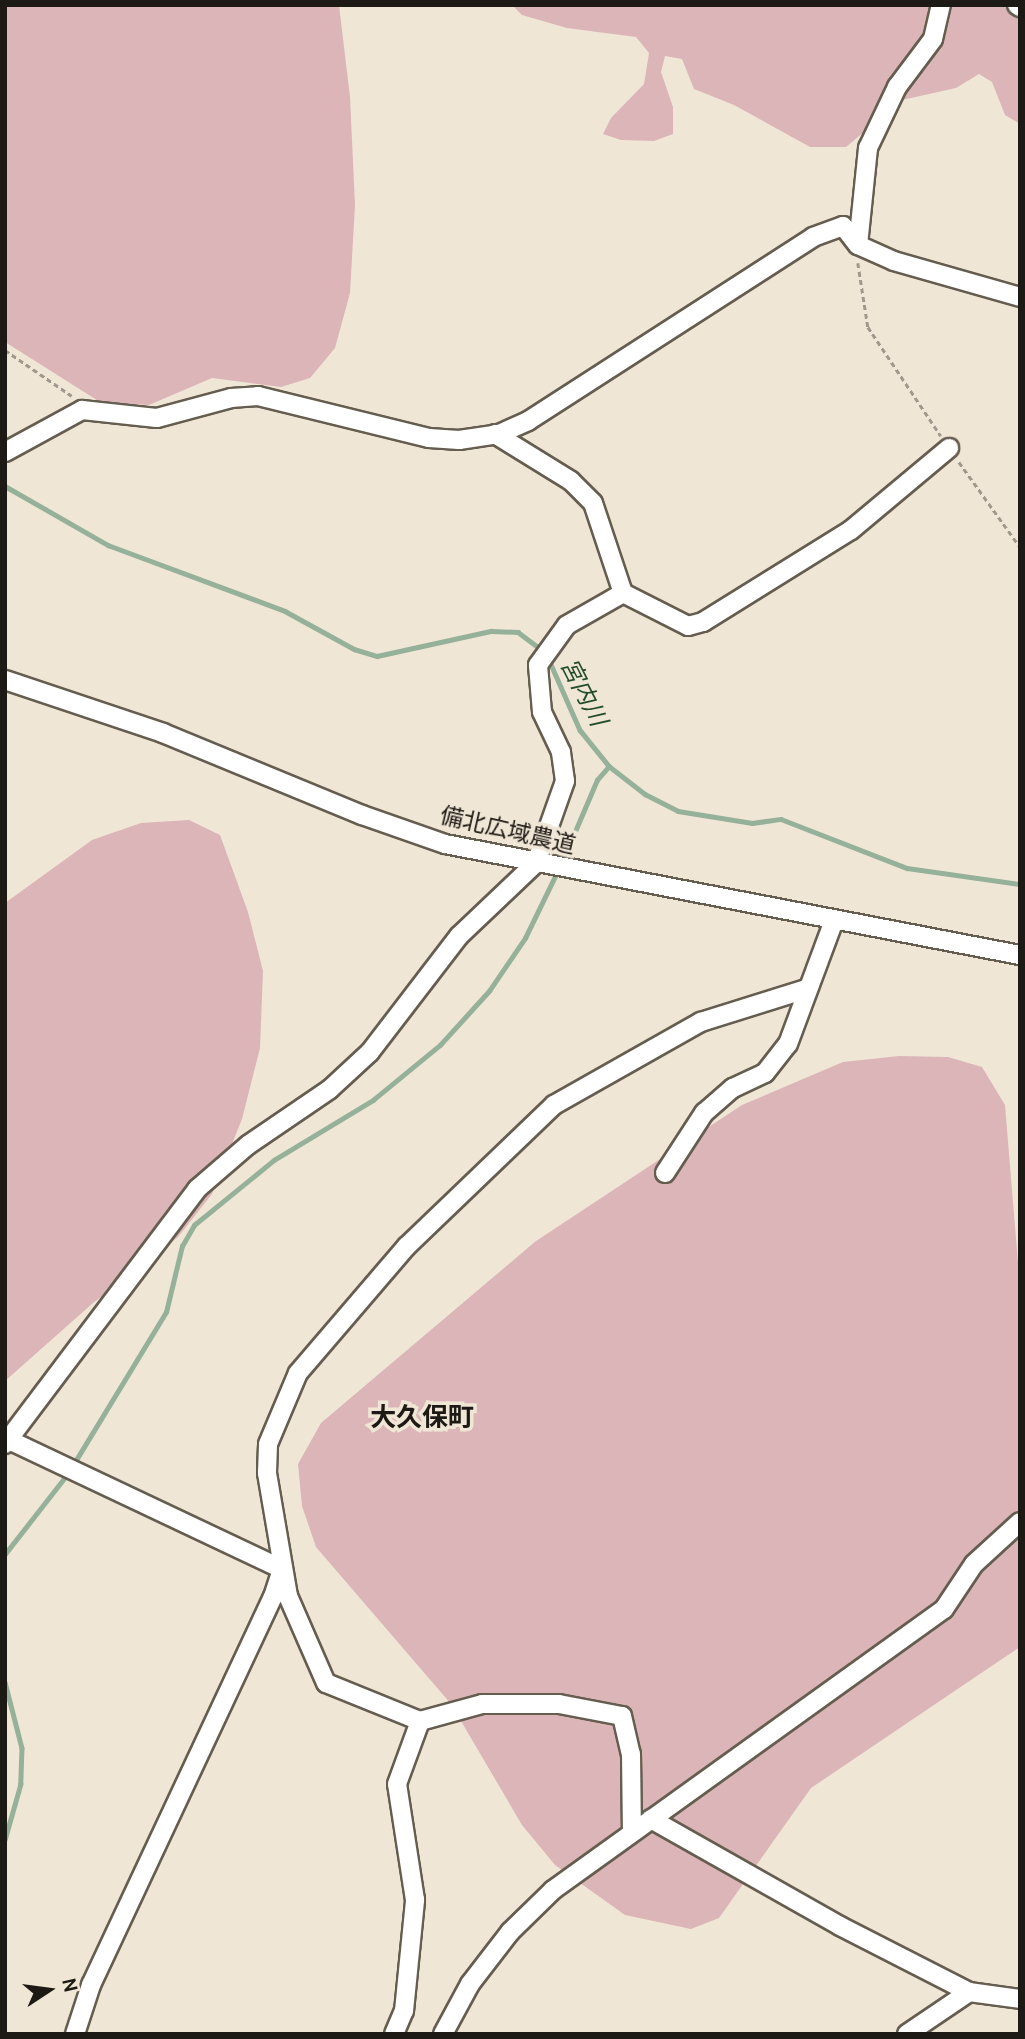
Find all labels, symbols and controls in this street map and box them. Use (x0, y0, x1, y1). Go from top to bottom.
water label: 宮内川 (555, 653, 613, 731)
street label: 備北広域農道 (438, 801, 578, 859)
district label: 大久保町 (370, 1402, 474, 1434)
north arrow (14, 1955, 84, 2025)
text: N (57, 1976, 83, 1994)

